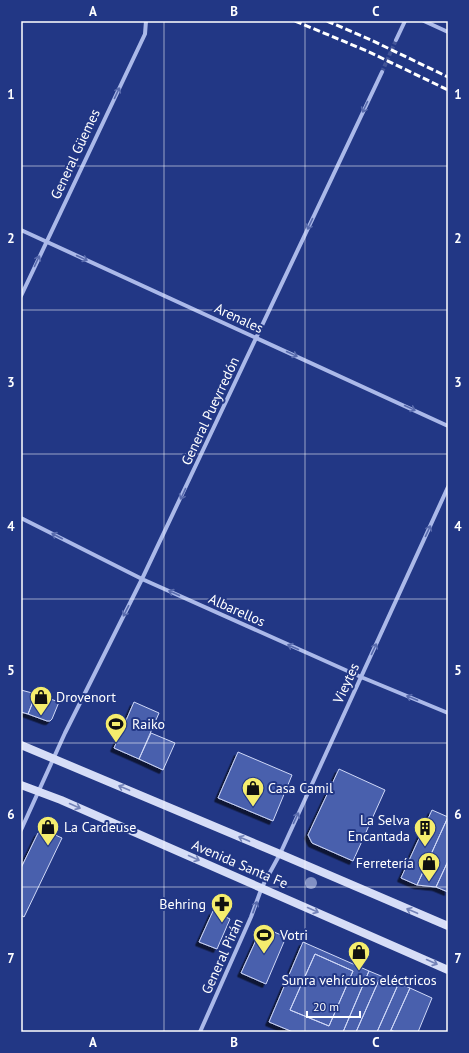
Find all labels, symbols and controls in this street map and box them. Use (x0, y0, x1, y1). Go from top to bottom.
text: A (89, 3, 97, 20)
text: B (230, 3, 238, 20)
text: C (372, 3, 380, 20)
text: 1 (7, 86, 15, 103)
text: 1 (454, 86, 462, 103)
one-way arrow (114, 87, 121, 99)
one-way arrow (361, 100, 368, 112)
street label: General Güemes (46, 106, 104, 202)
one-way arrow (306, 218, 313, 230)
text: 2 (7, 230, 15, 247)
text: 2 (454, 230, 462, 247)
one-way arrow (34, 255, 41, 267)
one-way arrow (76, 255, 88, 262)
street label: Arenales (212, 299, 266, 337)
one-way arrow (285, 351, 297, 358)
street label: General Pueyrredón (177, 354, 243, 468)
text: 3 (7, 374, 15, 391)
text: 3 (454, 374, 462, 391)
one-way arrow (403, 405, 415, 412)
one-way arrow (178, 488, 186, 500)
text: 4 (7, 518, 15, 535)
text: 4 (454, 518, 462, 535)
one-way arrow (425, 525, 432, 537)
one-way arrow (51, 532, 63, 539)
one-way arrow (168, 589, 180, 596)
street label: Albarellos (206, 590, 268, 631)
one-way arrow (122, 605, 129, 617)
one-way arrow (287, 642, 299, 650)
one-way arrow (371, 644, 378, 656)
street label: Vieytes (328, 660, 363, 707)
text: 5 (7, 662, 15, 679)
text: 5 (454, 662, 462, 679)
shop icon: Drovenort (28, 684, 54, 717)
place label: Drovenort (56, 688, 116, 706)
one-way arrow (406, 694, 418, 701)
sports icon: Raiko (103, 711, 129, 744)
place label: Raiko (132, 715, 165, 733)
shop icon: Casa Camil (240, 775, 266, 808)
place label: Casa Camil (268, 779, 333, 797)
one-way arrow (119, 784, 131, 791)
one-way arrow (68, 803, 80, 810)
text: 6 (7, 806, 15, 823)
text: 6 (454, 806, 462, 823)
place label: La Selva Encantada (348, 811, 410, 845)
one-way arrow (293, 813, 300, 825)
shop icon: La Cardeuse (35, 814, 61, 847)
building icon: La Selva Encantada (412, 815, 438, 848)
place label: La Cardeuse (64, 818, 136, 836)
one-way arrow (238, 835, 250, 843)
street label: Avenida Santa Fe (189, 836, 291, 892)
shop icon: Ferretería (416, 850, 442, 883)
place label: Ferretería (356, 854, 414, 872)
one-way arrow (187, 855, 199, 863)
pharmacy icon: Behring (209, 891, 235, 924)
place label: Behring (159, 895, 206, 913)
one-way arrow (252, 901, 260, 913)
one-way arrow (307, 907, 319, 914)
one-way arrow (407, 907, 419, 914)
street label: General Pirán (197, 915, 247, 997)
sports icon: Votri (251, 922, 277, 955)
place label: Votri (279, 926, 308, 944)
shop icon: Sunra vehículos eléctricos (346, 939, 372, 972)
text: 7 (7, 950, 15, 967)
text: 7 (454, 950, 462, 967)
one-way arrow (426, 959, 438, 967)
place label: Sunra vehículos eléctricos (281, 971, 437, 989)
scale bar (307, 993, 360, 1019)
text: 20 m (313, 999, 339, 1014)
text: A (89, 1034, 97, 1051)
text: B (230, 1034, 238, 1051)
text: C (372, 1034, 380, 1051)

